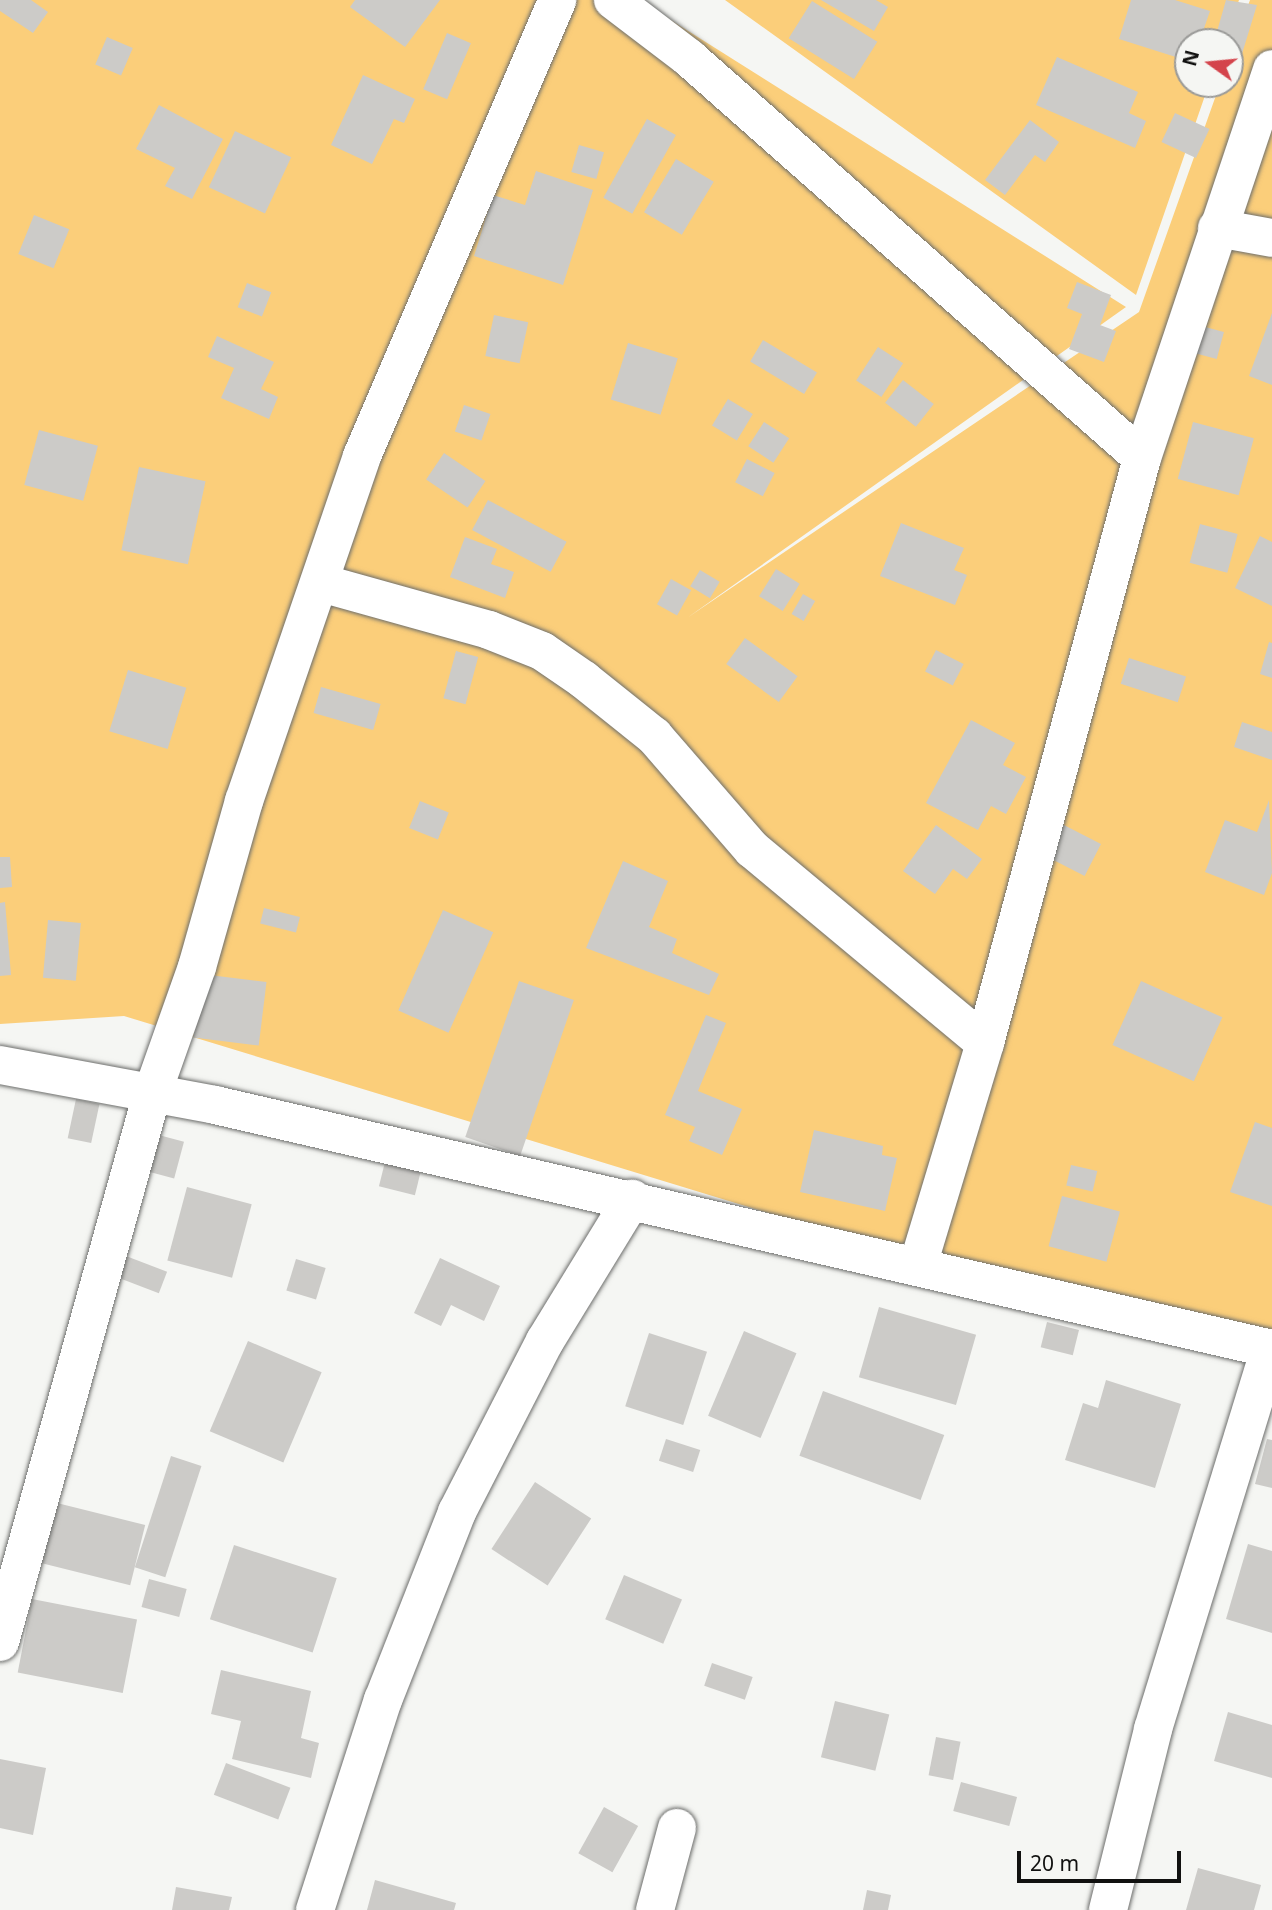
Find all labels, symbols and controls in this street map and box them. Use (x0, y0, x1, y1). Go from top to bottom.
north arrow (1174, 28, 1244, 98)
text: N (1176, 47, 1205, 69)
scale bar (1020, 1836, 1184, 1880)
text: 20 m (1030, 1849, 1079, 1877)

